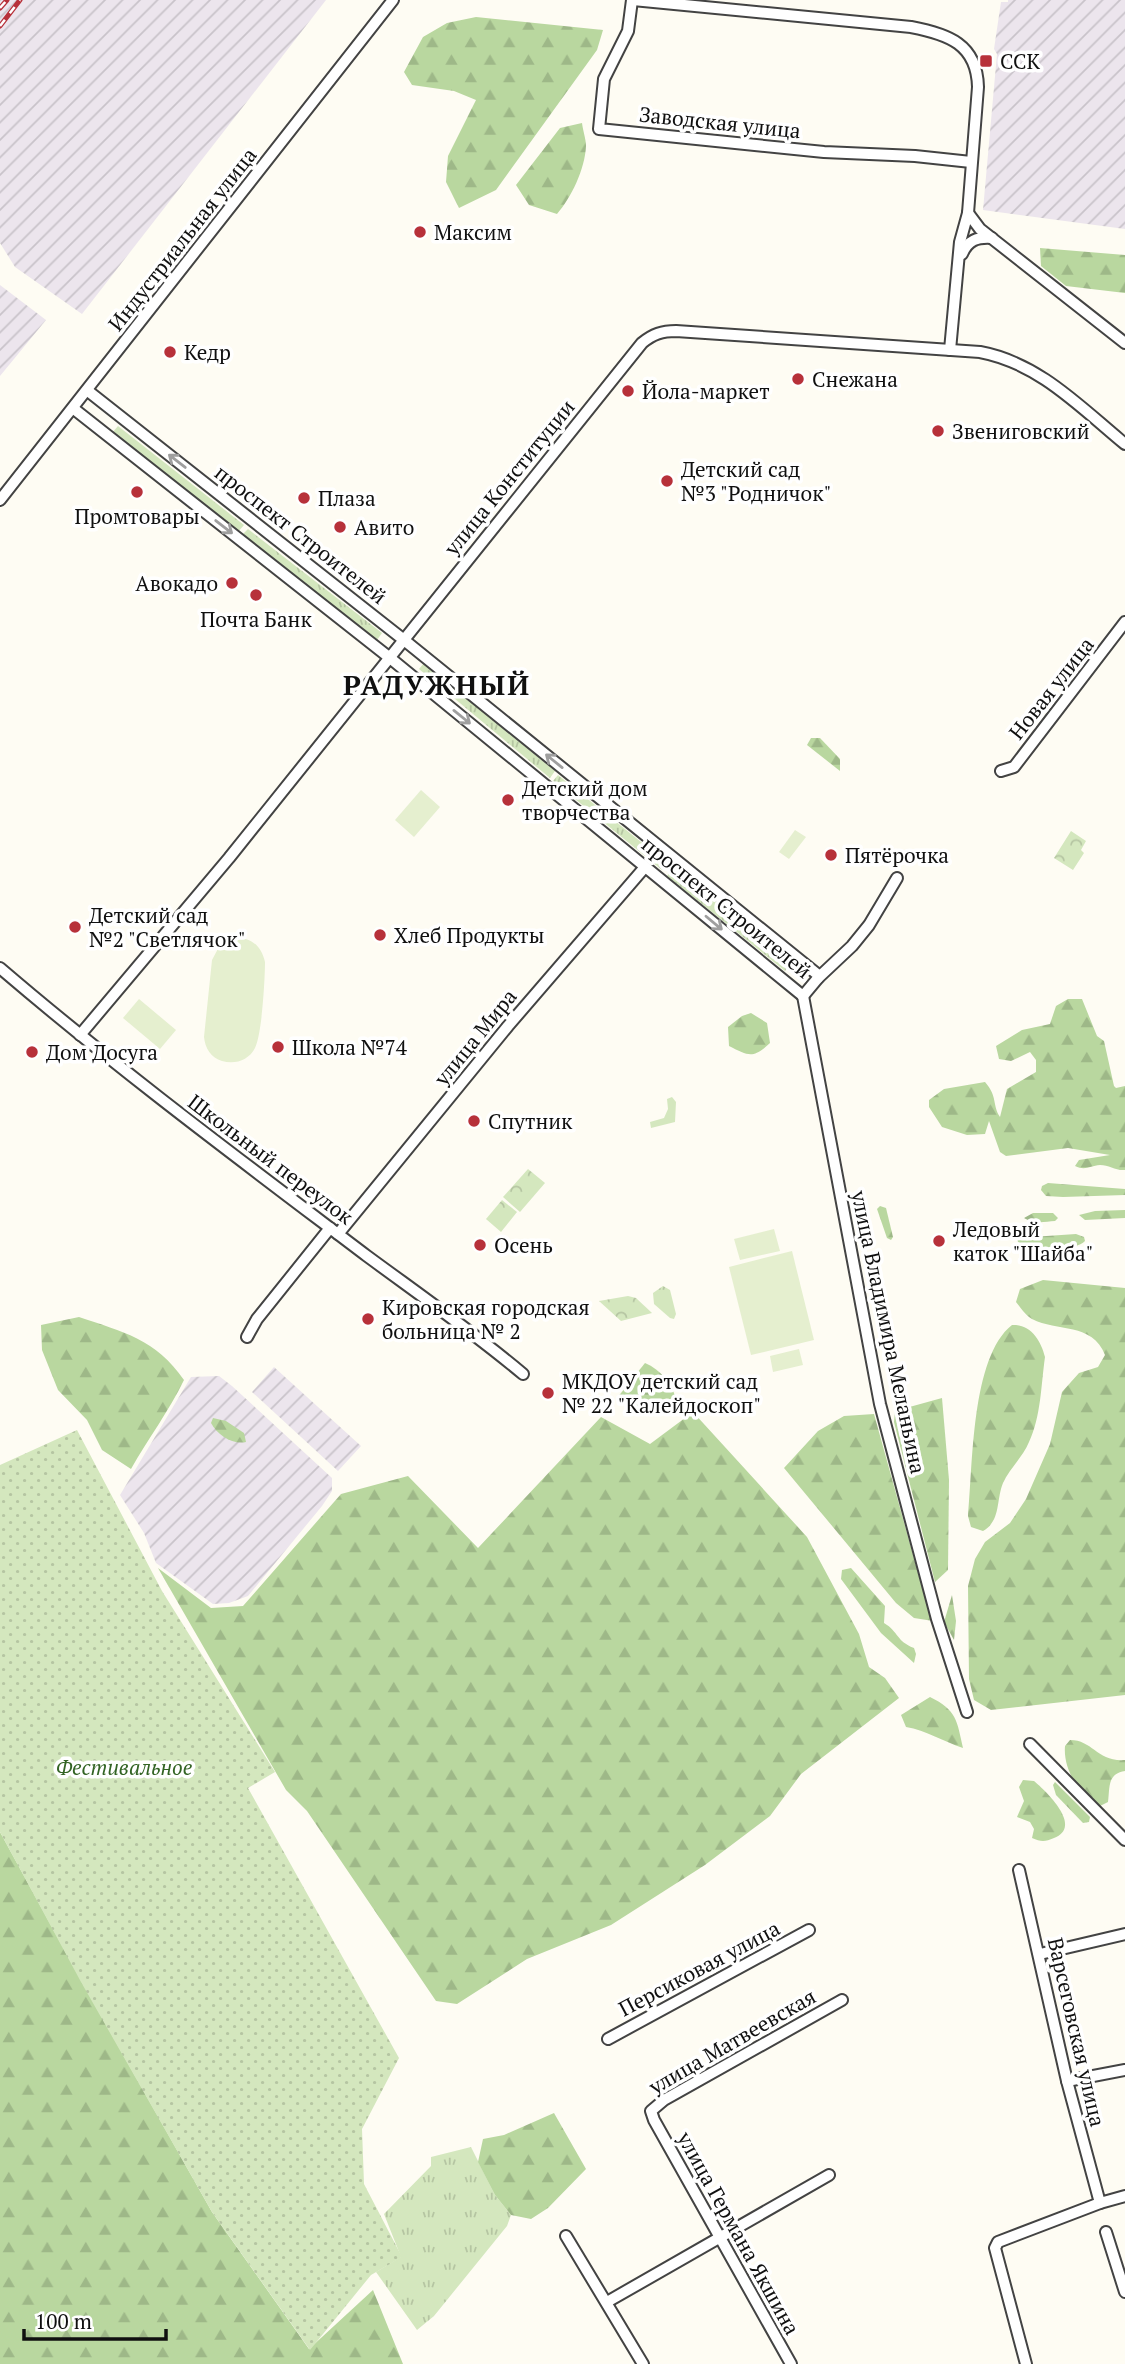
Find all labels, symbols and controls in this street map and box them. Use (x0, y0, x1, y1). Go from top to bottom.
place label: ССК (1000, 47, 1041, 75)
marker: ССК (978, 53, 994, 69)
street label: Заводская улица (638, 100, 803, 144)
street label: Индустриальная улица (102, 141, 263, 337)
place label: Максим (434, 218, 512, 246)
marker: Максим (412, 224, 428, 240)
place label: Кедр (184, 338, 231, 366)
marker: Кедр (162, 344, 178, 360)
place label: Снежана (812, 365, 898, 393)
marker: Снежана (790, 371, 806, 387)
place label: Йола-маркет (642, 377, 770, 405)
marker: Йола-маркет (620, 383, 636, 399)
street label: улица Конституции (437, 393, 581, 561)
place label: Звениговский (952, 417, 1090, 445)
marker: Звениговский (930, 423, 946, 439)
one-way arrow (169, 454, 187, 469)
place label: Детский сад №3 "Родничок" (681, 455, 832, 507)
street label: проспект Строителей (209, 458, 393, 610)
marker: Детский сад №3 "Родничок" (659, 473, 675, 489)
marker: Промтовары (129, 484, 145, 500)
place label: Плаза (318, 484, 376, 512)
marker: Плаза (296, 490, 312, 506)
place label: Промтовары (74, 502, 200, 530)
place label: Авито (354, 513, 414, 541)
one-way arrow (214, 519, 232, 534)
marker: Авито (332, 519, 348, 535)
place label: Авокадо (135, 569, 218, 597)
marker: Авокадо (224, 575, 240, 591)
marker: Почта Банк (248, 587, 264, 603)
place label: Почта Банк (200, 605, 312, 633)
street label: Новая улица (1002, 631, 1100, 745)
district label: РАДУЖНЫЙ (343, 666, 531, 703)
one-way arrow (452, 709, 470, 724)
one-way arrow (546, 754, 564, 769)
place label: Детский дом творчества (522, 774, 648, 826)
marker: Детский дом творчества (500, 792, 516, 808)
street label: проспект Строителей (636, 830, 818, 984)
place label: Пятёрочка (845, 841, 949, 869)
marker: Пятёрочка (823, 847, 839, 863)
place label: Детский сад №2 "Светлячок" (89, 901, 246, 953)
one-way arrow (704, 915, 722, 931)
marker: Детский сад №2 "Светлячок" (67, 919, 83, 935)
place label: Хлеб Продукты (394, 921, 544, 949)
marker: Хлеб Продукты (372, 927, 388, 943)
street label: улица Мира (427, 983, 523, 1092)
place label: Школа №74 (292, 1033, 408, 1061)
place label: Дом Досуга (46, 1038, 158, 1066)
marker: Школа №74 (270, 1039, 286, 1055)
marker: Дом Досуга (24, 1044, 40, 1060)
street label: Школьный переулок (183, 1088, 360, 1231)
place label: Спутник (488, 1107, 573, 1135)
marker: Спутник (466, 1113, 482, 1129)
street label: улица Владимира Меланьина (845, 1187, 933, 1477)
place label: Ледовый каток "Шайба" (952, 1215, 1094, 1267)
place label: Осень (494, 1231, 553, 1259)
marker: Ледовый каток "Шайба" (931, 1233, 947, 1249)
marker: Осень (472, 1237, 488, 1253)
place label: Кировская городская больница № 2 (382, 1293, 590, 1345)
marker: Кировская городская больница № 2 (360, 1311, 376, 1327)
place label: МКДОУ детский сад № 22 "Калейдоскоп" (562, 1367, 761, 1419)
marker: МКДОУ детский сад № 22 "Калейдоскоп" (540, 1385, 556, 1401)
park label: Фестивальное (56, 1753, 193, 1781)
street label: Персиковая улица (614, 1914, 785, 2022)
street label: Варсеговская улица (1042, 1935, 1112, 2130)
street label: улица Матвеевская (643, 1982, 821, 2101)
street label: улица Германа Якшина (671, 2126, 807, 2340)
scale bar (24, 2298, 166, 2342)
text: 100 m (35, 2307, 92, 2335)

